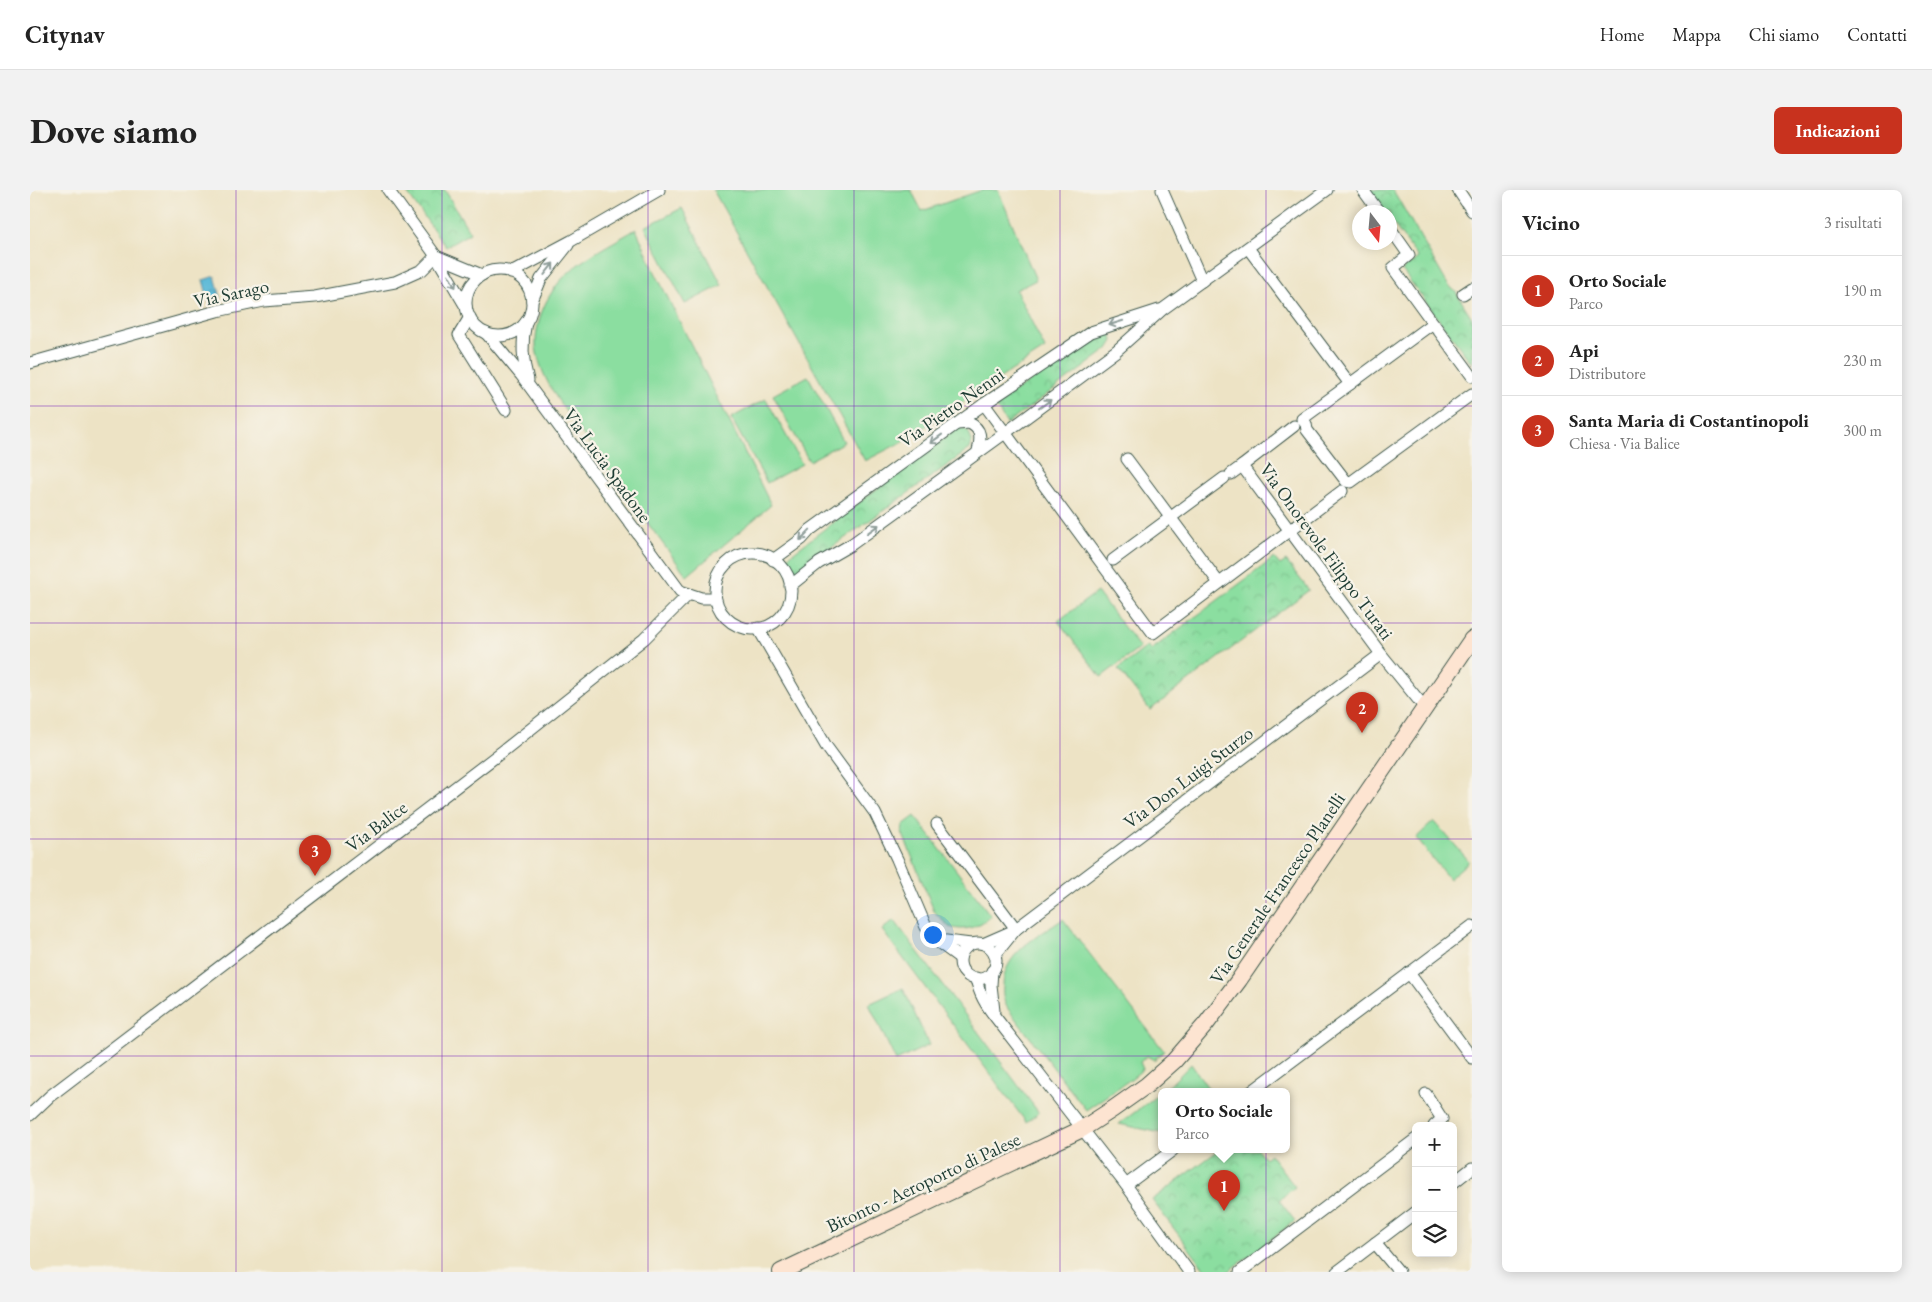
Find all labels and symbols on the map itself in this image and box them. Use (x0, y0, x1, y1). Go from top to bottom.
north arrow (1352, 205, 1397, 250)
one-way arrow (543, 263, 554, 276)
street label: Via Sarago (191, 273, 271, 314)
one-way arrow (447, 274, 457, 289)
one-way arrow (1109, 319, 1125, 329)
street label: Via Pietro Nenni (893, 362, 1009, 453)
one-way arrow (1038, 398, 1051, 409)
street label: Via Lucia Spadone (558, 403, 658, 528)
one-way arrow (929, 434, 943, 444)
street label: Via Onorevole Filippo Turati (1254, 458, 1399, 645)
one-way arrow (866, 523, 879, 534)
one-way arrow (799, 529, 812, 541)
pin: 2 (1346, 692, 1378, 733)
street label: Via Don Luigi Sturzo (1118, 720, 1258, 834)
street label: Via Generale Francesco Planelli (1204, 787, 1351, 989)
street label: Via Balice (340, 795, 412, 858)
pin: 3 (299, 835, 331, 876)
your location (920, 922, 946, 948)
street label: Bitonto - Aeroporto di Palese (822, 1126, 1024, 1238)
pin: 1 (1208, 1170, 1240, 1211)

